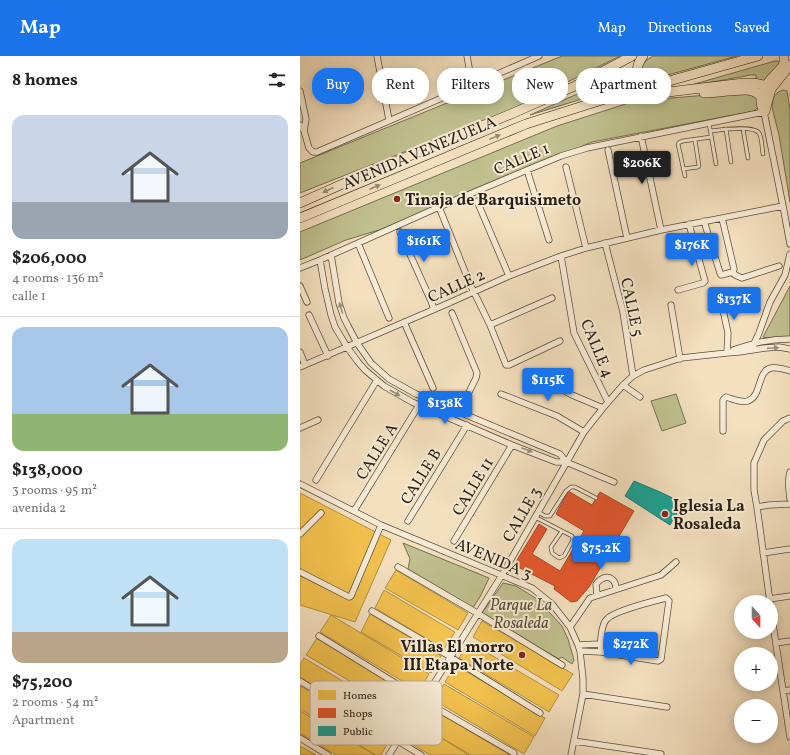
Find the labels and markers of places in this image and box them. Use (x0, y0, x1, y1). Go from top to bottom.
pin: $206K (614, 151, 670, 185)
place label: Tinaja de Barquisimeto (405, 190, 581, 212)
marker: Tinaja de Barquisimeto (392, 194, 402, 204)
pin: $161K (396, 229, 452, 263)
pin: $176K (664, 233, 720, 267)
pin: $137K (706, 287, 762, 321)
pin: $115K (520, 368, 576, 402)
pin: $138K (417, 391, 473, 425)
place label: Iglesia La Rosaleda (673, 496, 745, 536)
marker: Iglesia La Rosaleda (660, 509, 670, 519)
pin: $75.2K (568, 536, 634, 570)
pin: $272K (603, 632, 659, 666)
place label: Villas El morro III Etapa Norte (400, 637, 514, 677)
marker: Villas El morro III Etapa Norte (517, 650, 527, 660)

